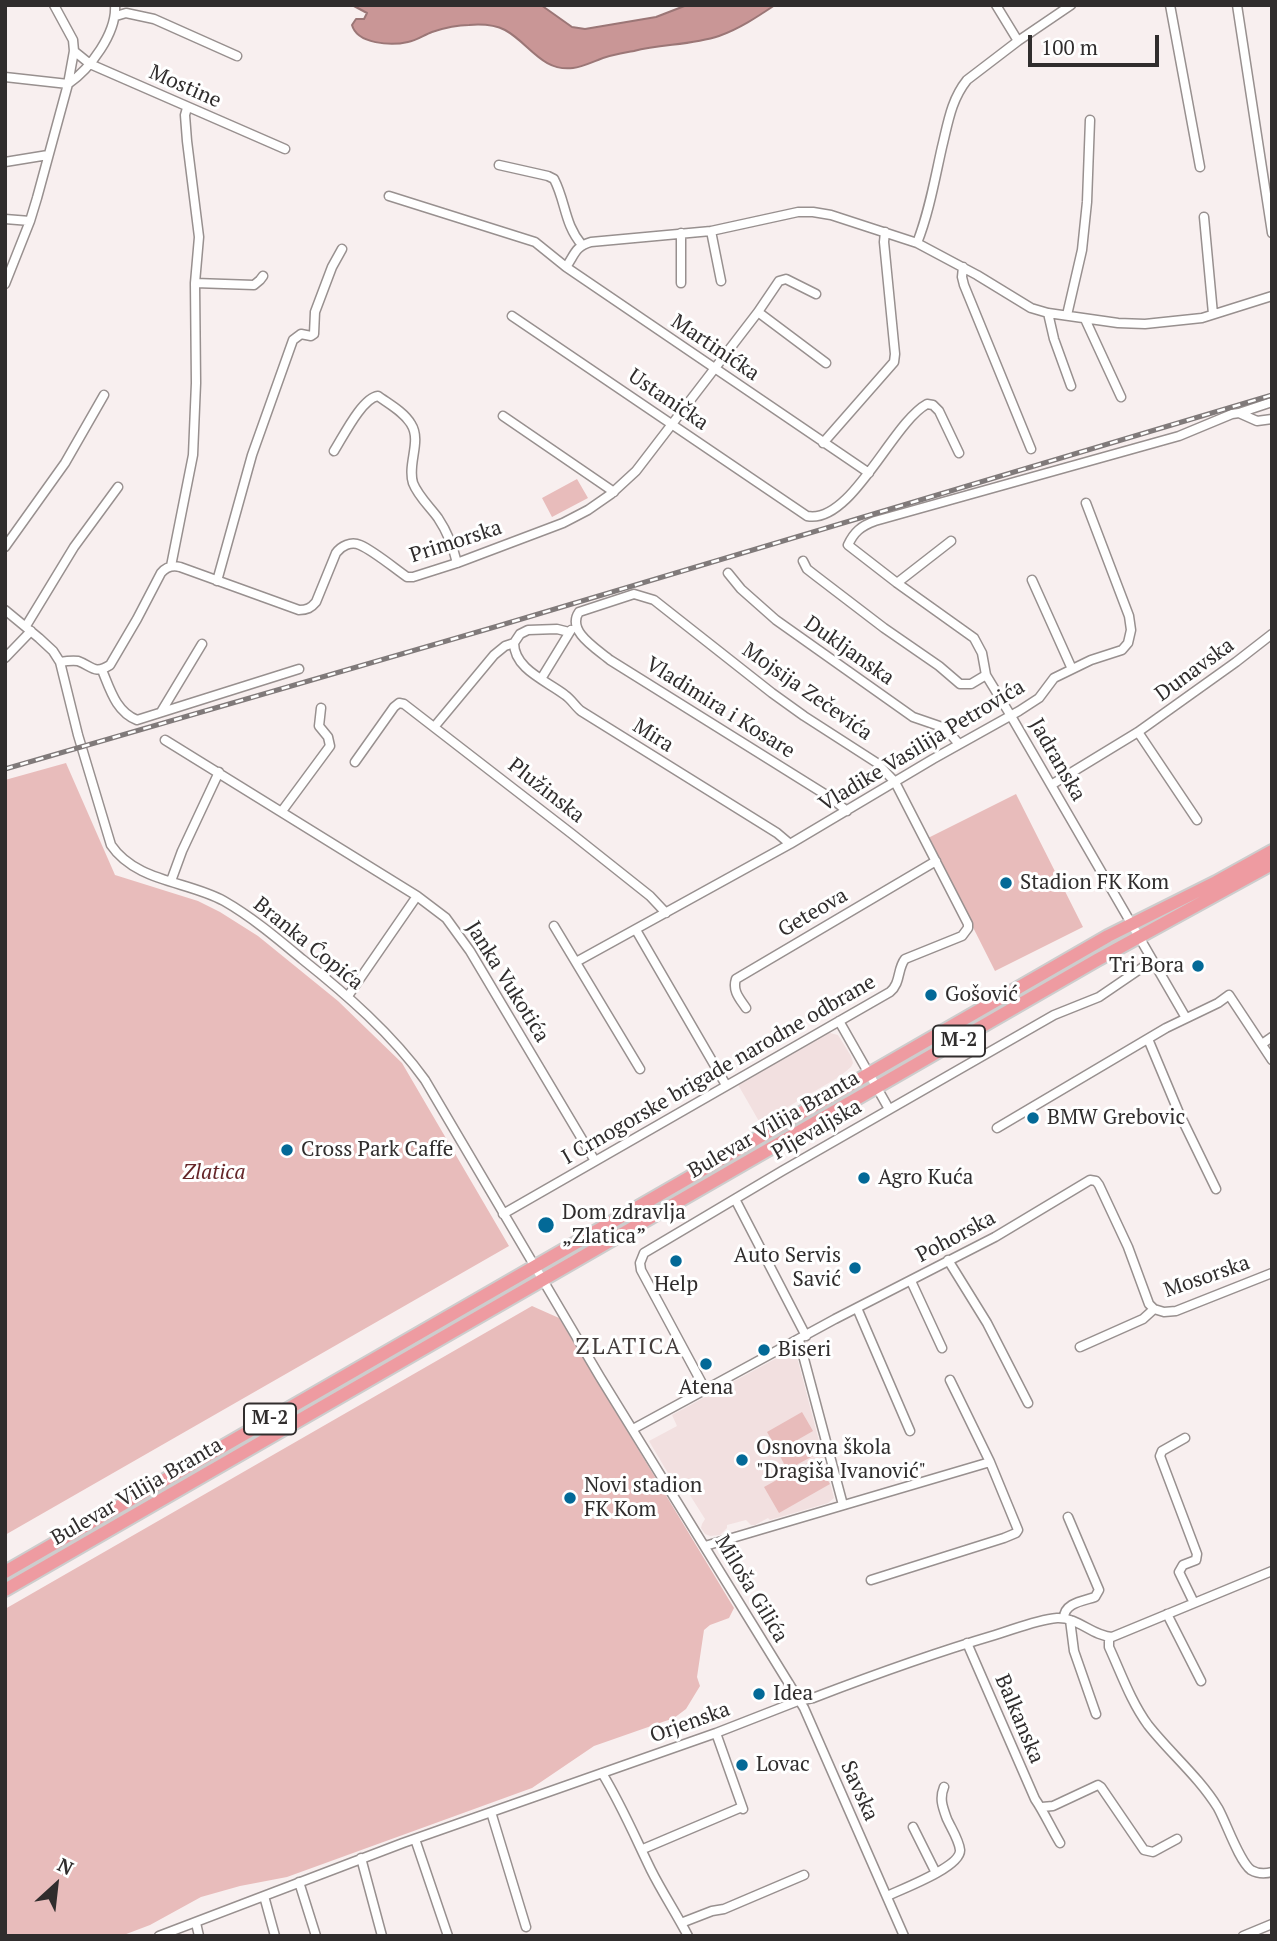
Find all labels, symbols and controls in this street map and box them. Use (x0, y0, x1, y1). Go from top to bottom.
scale bar (1032, 21, 1163, 65)
text: 100 m (1041, 33, 1098, 61)
street label: Mostine (145, 60, 225, 114)
street label: Martinićka (666, 309, 764, 387)
street label: Ustanička (623, 364, 713, 436)
street label: Primorska (407, 515, 505, 569)
street label: Dukljanska (799, 611, 899, 691)
street label: Dunavska (1151, 633, 1239, 707)
street label: Mojsija Zečevića (737, 638, 877, 746)
street label: Vladimira i Kosare (641, 652, 799, 764)
street label: Vladike Vasilija Petrovića (815, 675, 1029, 817)
street label: Mira (628, 714, 678, 758)
street label: Jadranska (1023, 714, 1091, 806)
street label: Plužinska (503, 753, 589, 829)
place label: Stadion FK Kom (1020, 870, 1169, 896)
marker: Stadion FK Kom (998, 875, 1014, 891)
street label: Geteova (774, 883, 852, 943)
street label: Branka Ćopića (248, 892, 368, 996)
street label: Janka Vukotića (460, 917, 554, 1047)
place label: Tri Bora (1109, 953, 1184, 979)
marker: Tri Bora (1190, 958, 1206, 974)
street label: I Crnogorske brigade narodne odbrane (558, 970, 880, 1170)
place label: Gošović (945, 982, 1018, 1008)
marker: Gošović (923, 987, 939, 1003)
road number: M-2 (933, 1026, 985, 1056)
street label: Bulevar Vilija Branta (684, 1066, 864, 1184)
street label: Pljevaljska (768, 1094, 866, 1166)
place label: BMW Grebovic (1047, 1105, 1185, 1131)
marker: BMW Grebovic (1025, 1110, 1041, 1126)
place label: Cross Park Caffe (301, 1137, 453, 1163)
marker: Cross Park Caffe (279, 1142, 295, 1158)
park label: Zlatica (183, 1160, 245, 1186)
place label: Agro Kuća (878, 1165, 973, 1191)
marker: Agro Kuća (856, 1170, 872, 1186)
place label: Dom zdravlja „Zlatica” (562, 1200, 686, 1250)
street label: Pohorska (912, 1206, 1000, 1268)
marker: Dom zdravlja „Zlatica” (536, 1215, 556, 1235)
place label: Auto Servis Savić (734, 1243, 841, 1293)
street label: Mosorska (1161, 1251, 1253, 1303)
marker: Help (668, 1253, 684, 1269)
marker: Auto Servis Savić (847, 1260, 863, 1276)
place label: Help (654, 1272, 698, 1298)
district label: ZLATICA (576, 1333, 682, 1361)
place label: Biseri (778, 1337, 831, 1363)
marker: Biseri (756, 1342, 772, 1358)
marker: Atena (698, 1356, 714, 1372)
place label: Atena (679, 1375, 733, 1401)
road number: M-2 (244, 1404, 296, 1434)
street label: Bulevar Vilija Branta (47, 1433, 227, 1551)
place label: Osnovna škola "Dragiša Ivanović" (756, 1435, 926, 1485)
marker: Osnovna škola "Dragiša Ivanović" (734, 1452, 750, 1468)
place label: Novi stadion FK Kom (584, 1473, 702, 1523)
marker: Novi stadion FK Kom (562, 1490, 578, 1506)
street label: Miloša Gilića (709, 1531, 793, 1647)
street label: Balkanska (989, 1671, 1049, 1767)
place label: Idea (773, 1681, 813, 1707)
marker: Idea (751, 1686, 767, 1702)
street label: Orjenska (647, 1697, 733, 1749)
place label: Lovac (756, 1752, 810, 1778)
marker: Lovac (734, 1757, 750, 1773)
street label: Savska (835, 1757, 883, 1825)
north arrow (21, 1850, 91, 1920)
text: N (54, 1851, 78, 1880)

